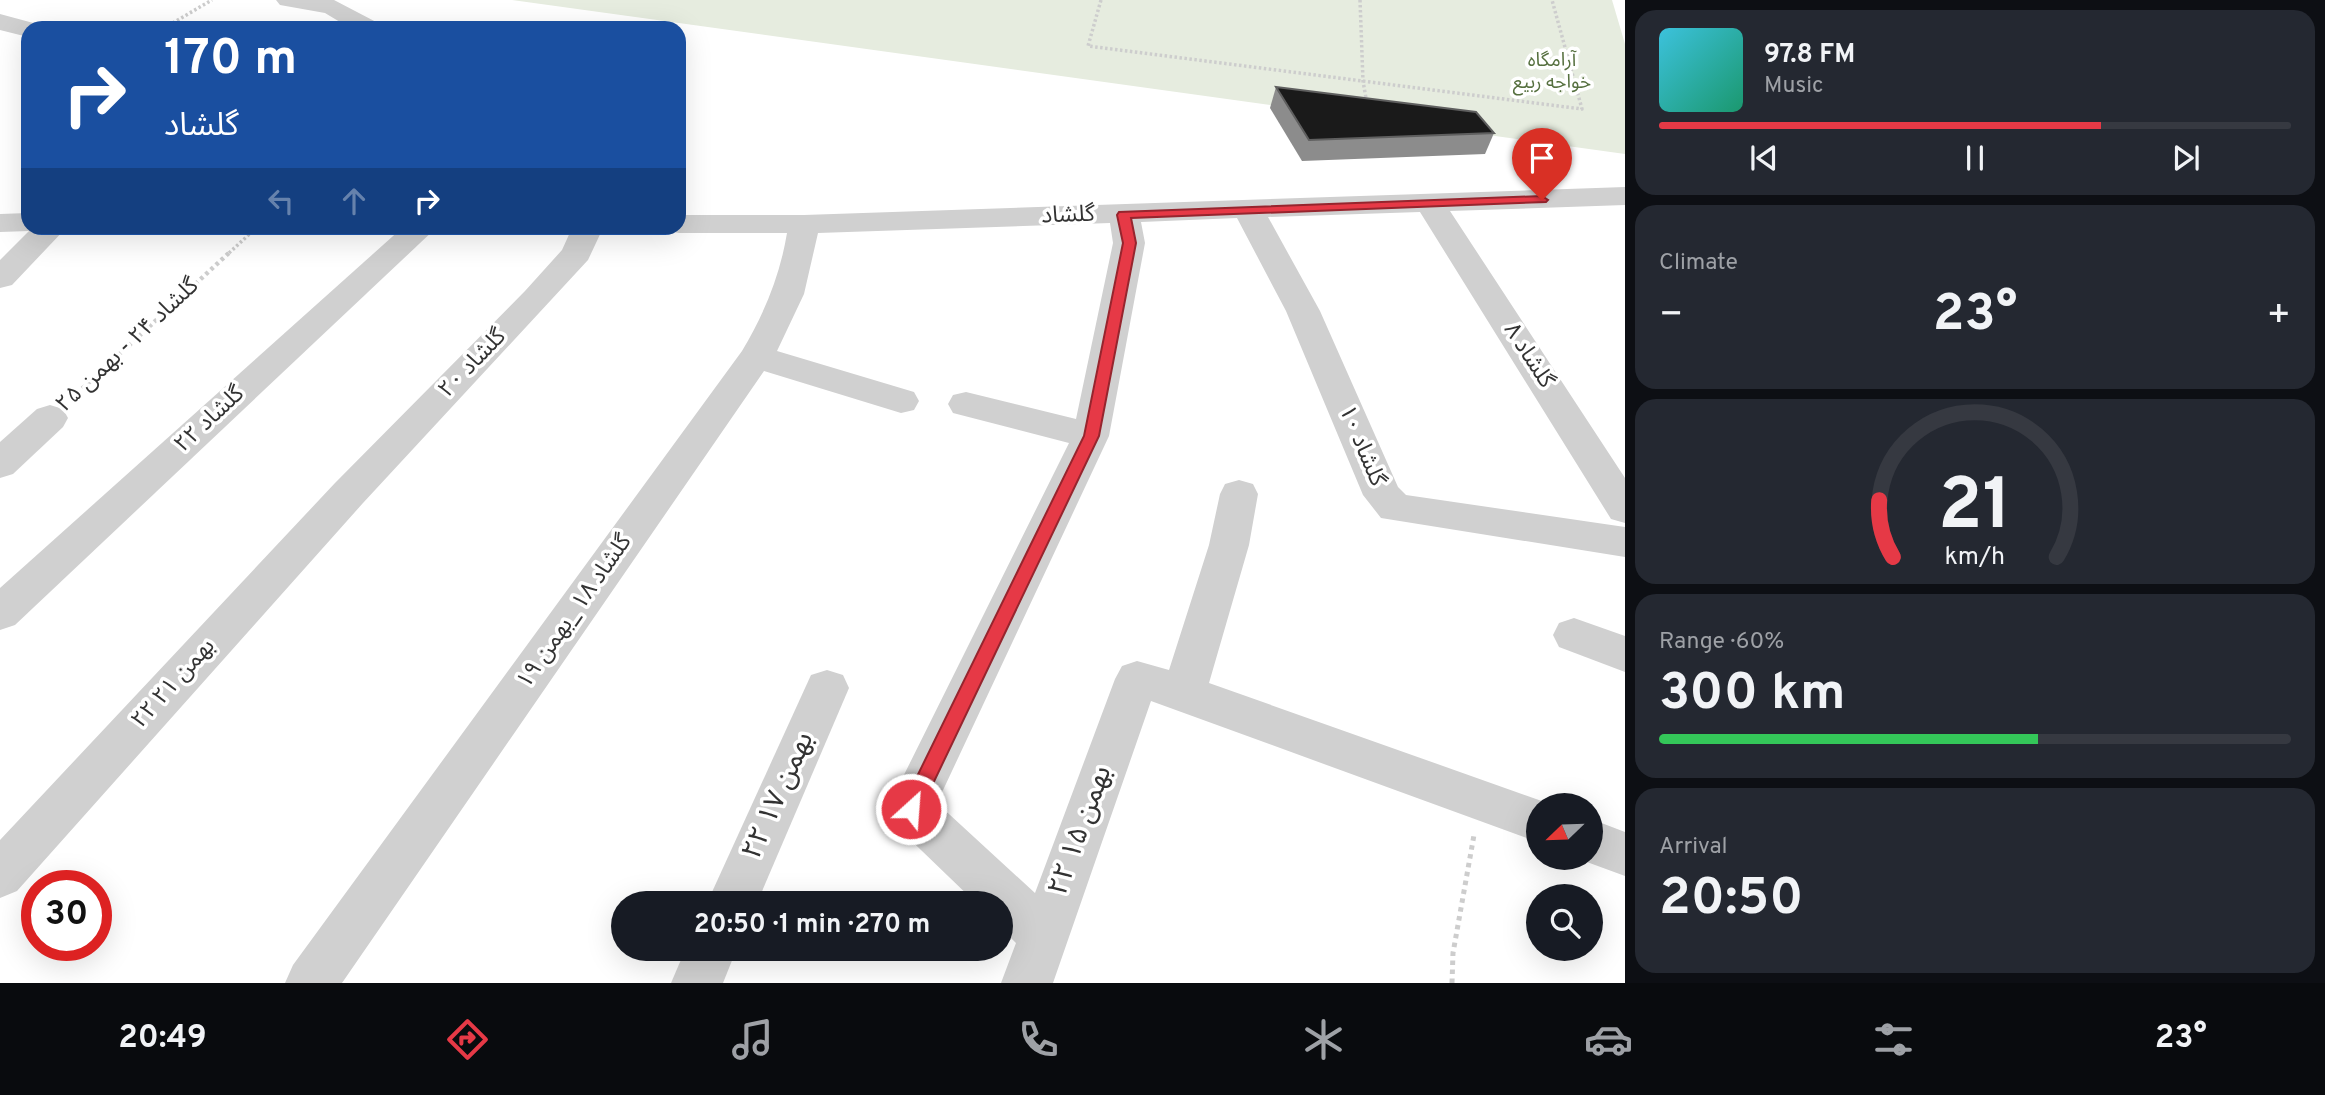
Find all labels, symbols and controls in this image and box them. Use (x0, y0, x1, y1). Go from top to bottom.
text: 170 m (164, 30, 297, 92)
text: 97.8 FM (1764, 39, 1855, 72)
icon: right (49, 49, 140, 140)
park label: آرامگاه خواجه ربیع (1513, 49, 1591, 96)
text: Music (1764, 72, 1824, 101)
text: گلشاد (164, 107, 239, 147)
pin (1512, 128, 1572, 200)
icon: arrive (1523, 139, 1561, 177)
icon: previous (1745, 139, 1783, 177)
icon: pause (1956, 139, 1994, 177)
icon: next (2167, 139, 2205, 177)
icon: left (262, 182, 300, 220)
icon: ahead (335, 182, 373, 220)
icon: right (408, 182, 446, 220)
street label: گلشاد (1041, 201, 1096, 231)
text: Climate (1659, 249, 1738, 278)
street label: گلشاد ۲۴ - بهمن ۲۵ (50, 272, 206, 420)
text: 23° (1933, 283, 2017, 349)
text: − (1659, 292, 1684, 341)
text: + (2266, 292, 2291, 341)
street label: گلشاد ۸ (1496, 318, 1560, 395)
street label: گلشاد ۲۰ (433, 323, 513, 405)
street label: گلشاد ۲۲ (169, 380, 251, 460)
street label: گلشاد ۱۰ (1331, 401, 1391, 491)
text: 21 (1938, 464, 2012, 556)
street label: گلشاد ۱۸ _بهمن ۱۹ (511, 529, 639, 695)
text: km/h (1945, 542, 2005, 574)
text: Range · 60% (1659, 628, 1784, 657)
street label: ۲۲ بهمن ۲۱ (126, 633, 222, 735)
text: 300 km (1659, 662, 1846, 728)
street label: ۲۲ بهمن ۱۷ (735, 727, 823, 865)
street label: ۲۲ بهمن ۱۵ (1041, 761, 1121, 901)
position arrow (874, 772, 948, 846)
north arrow (1526, 793, 1603, 870)
map controls (1526, 793, 1603, 961)
text: Arrival (1659, 833, 1728, 862)
text: 20:50 (1659, 867, 1803, 933)
speed limit sign: 30 (21, 870, 112, 961)
button: search (1526, 884, 1603, 961)
text: 20:50 · 1 min · 270 m (694, 909, 930, 942)
icon: directions (443, 1015, 492, 1064)
icon: music (728, 1015, 777, 1064)
icon: phone (1014, 1015, 1063, 1064)
icon: climate (1299, 1015, 1348, 1064)
icon: car (1584, 1015, 1633, 1064)
icon: filters (1869, 1015, 1918, 1064)
text: 20:49 (118, 1019, 207, 1059)
text: 23° (2155, 1019, 2207, 1059)

